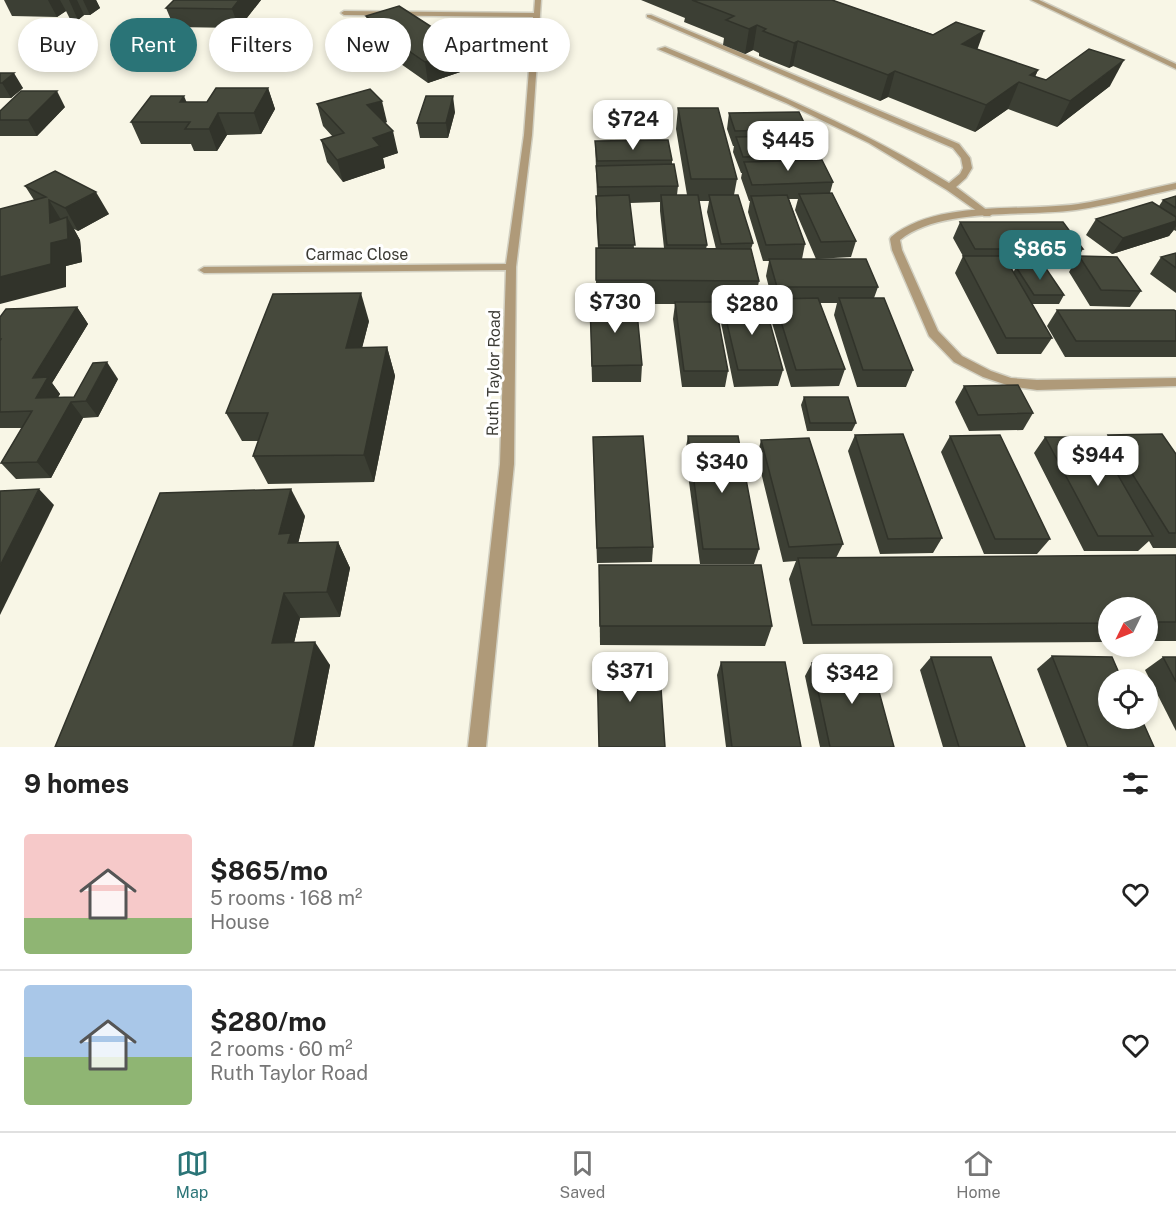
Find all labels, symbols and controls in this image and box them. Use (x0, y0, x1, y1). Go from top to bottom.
chip: Buy (18, 18, 98, 72)
chip: Rent (110, 18, 197, 72)
chip: Filters (209, 18, 313, 72)
chip: New (325, 18, 411, 72)
chip: Apartment (423, 18, 570, 72)
pin: $724 (597, 100, 669, 151)
text: $724 (607, 107, 659, 131)
pin: $445 (752, 121, 824, 172)
text: $445 (761, 128, 815, 152)
pin: $865 (1004, 230, 1076, 281)
text: $865 (1013, 237, 1067, 261)
street label: Carmac Close (306, 245, 408, 264)
pin: $730 (579, 283, 651, 334)
pin: $280 (716, 285, 788, 336)
text: $730 (589, 290, 641, 314)
text: $280 (726, 292, 778, 316)
street label: Ruth Taylor Road (483, 310, 504, 436)
pin: $944 (1062, 436, 1134, 487)
pin: $340 (686, 443, 758, 494)
text: $944 (1072, 443, 1124, 467)
text: $340 (696, 450, 748, 474)
north arrow (1098, 597, 1158, 657)
map controls (1098, 597, 1158, 729)
pin: $371 (594, 652, 666, 703)
pin: $342 (816, 654, 888, 705)
text: $371 (606, 659, 654, 683)
text: $342 (826, 661, 878, 685)
button: locate (1098, 669, 1158, 729)
icon: filters (1119, 767, 1152, 800)
text: 9 homes (24, 768, 129, 799)
text: $865/mo (210, 855, 328, 886)
icon: home (72, 858, 144, 930)
icon: heart (1119, 878, 1152, 911)
text: 5 rooms · 168 m² (210, 886, 362, 910)
text: House (210, 910, 270, 934)
text: $280/mo (210, 1006, 326, 1037)
icon: home (72, 1009, 144, 1081)
icon: heart (1119, 1029, 1152, 1062)
text: 2 rooms · 60 m² (210, 1037, 353, 1061)
text: Ruth Taylor Road (210, 1061, 368, 1085)
tab: Map (176, 1147, 209, 1202)
tab: Saved (560, 1147, 605, 1202)
tab: Home (956, 1147, 1000, 1202)

